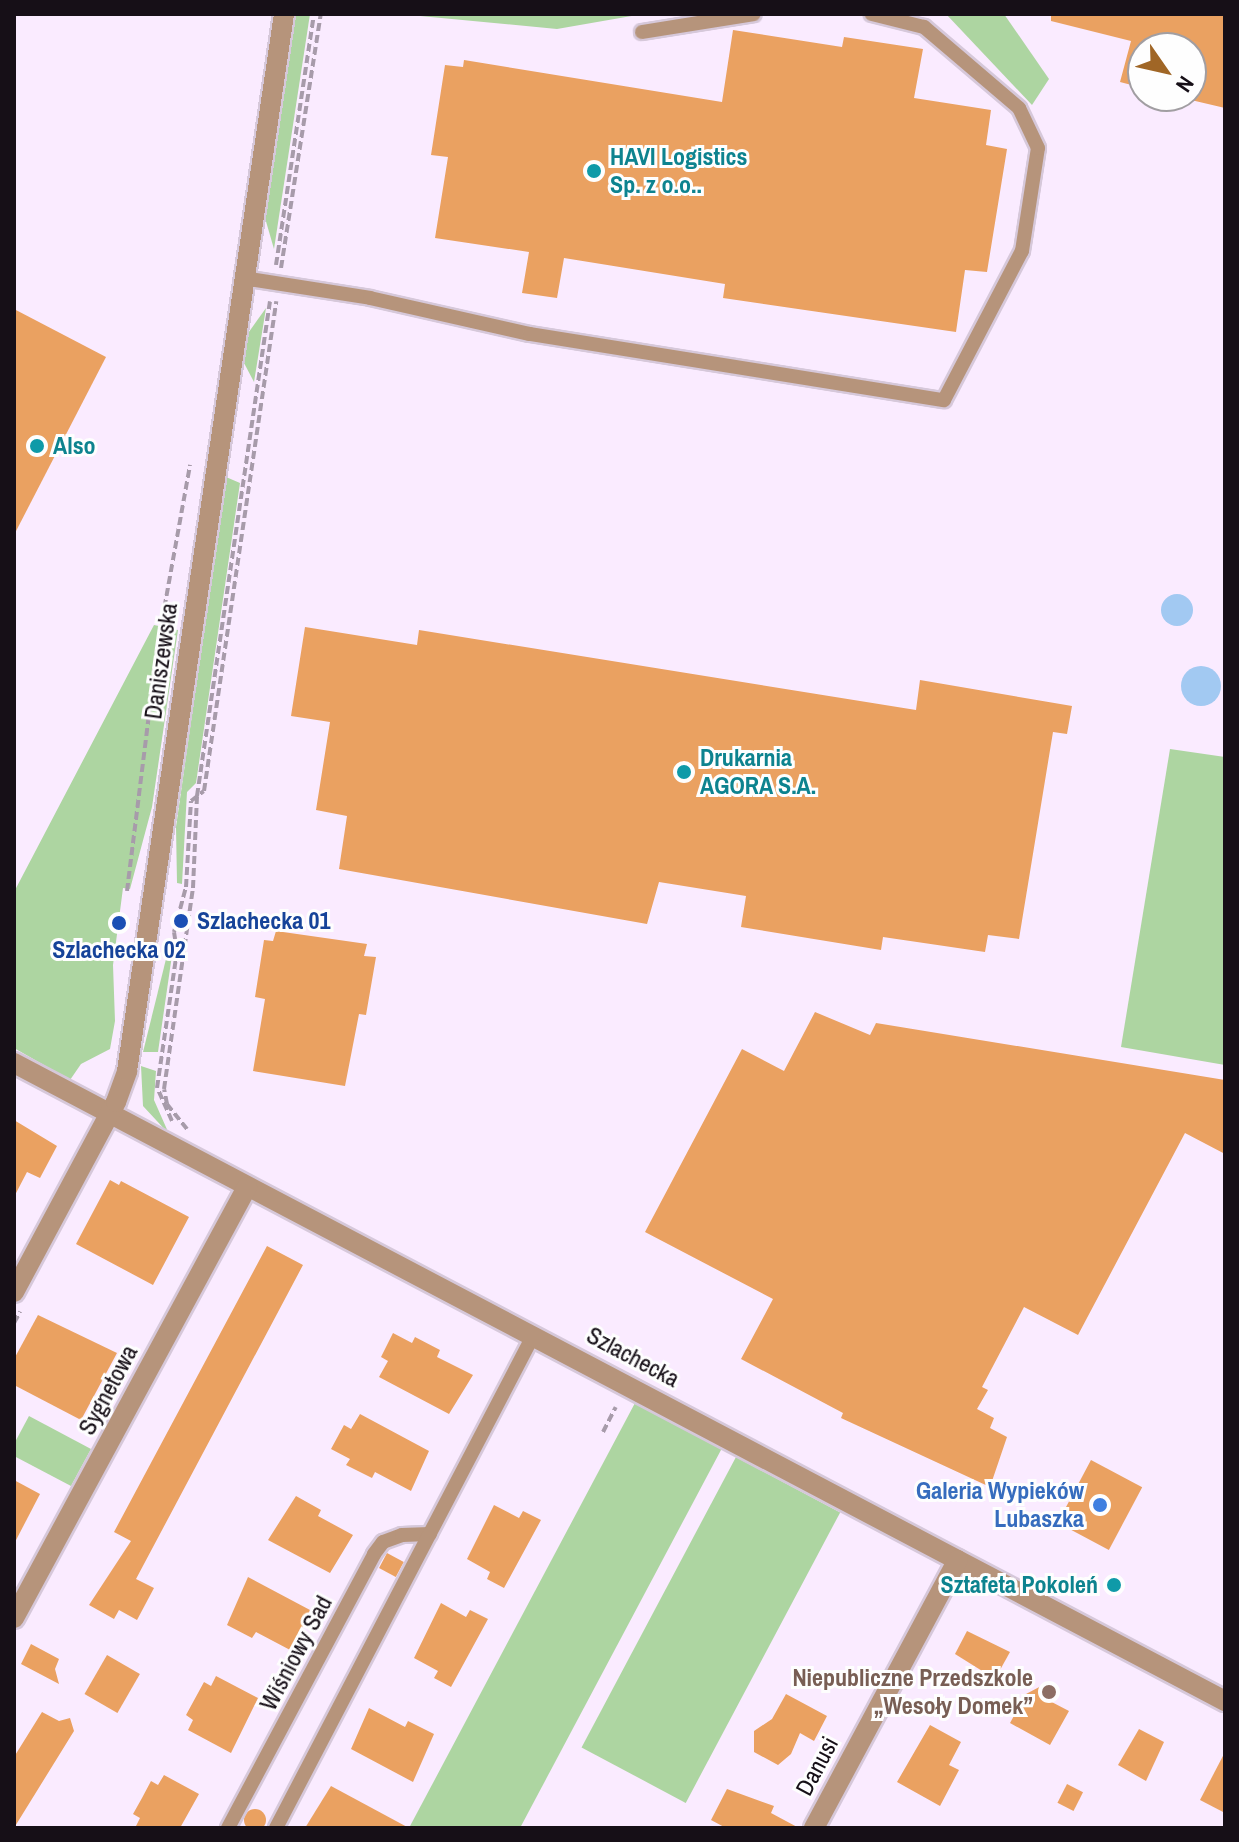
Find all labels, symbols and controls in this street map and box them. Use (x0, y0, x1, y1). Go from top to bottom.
north arrow (1127, 32, 1207, 112)
text: N (1169, 71, 1201, 98)
place label: HAVI Logistics Sp. z o.o.. (610, 143, 747, 199)
marker: HAVI Logistics Sp. z o.o.. (585, 162, 603, 180)
place label: Also (53, 432, 96, 460)
marker: Also (28, 437, 46, 455)
street label: Daniszewska (139, 601, 183, 721)
place label: Drukarnia AGORA S.A. (700, 744, 817, 800)
marker: Drukarnia AGORA S.A. (675, 763, 693, 781)
place label: Szlachecka 01 (197, 907, 330, 935)
marker: Szlachecka 01 (172, 912, 190, 930)
marker: Szlachecka 02 (110, 914, 128, 932)
place label: Szlachecka 02 (52, 936, 186, 964)
street label: Szlachecka (582, 1321, 684, 1393)
street label: Sygnetowa (72, 1340, 144, 1440)
place label: Galeria Wypieków Lubaszka (916, 1477, 1084, 1533)
marker: Galeria Wypieków Lubaszka (1091, 1496, 1109, 1514)
place label: Sztafeta Pokoleń (941, 1571, 1098, 1599)
marker: Sztafeta Pokoleń (1105, 1576, 1123, 1594)
street label: Wiśniowy Sad (254, 1591, 338, 1715)
place label: Niepubliczne Przedszkole „Wesoły Domek” (792, 1664, 1033, 1720)
marker: Niepubliczne Przedszkole „Wesoły Domek” (1040, 1683, 1058, 1701)
street label: Danusi (790, 1732, 844, 1800)

